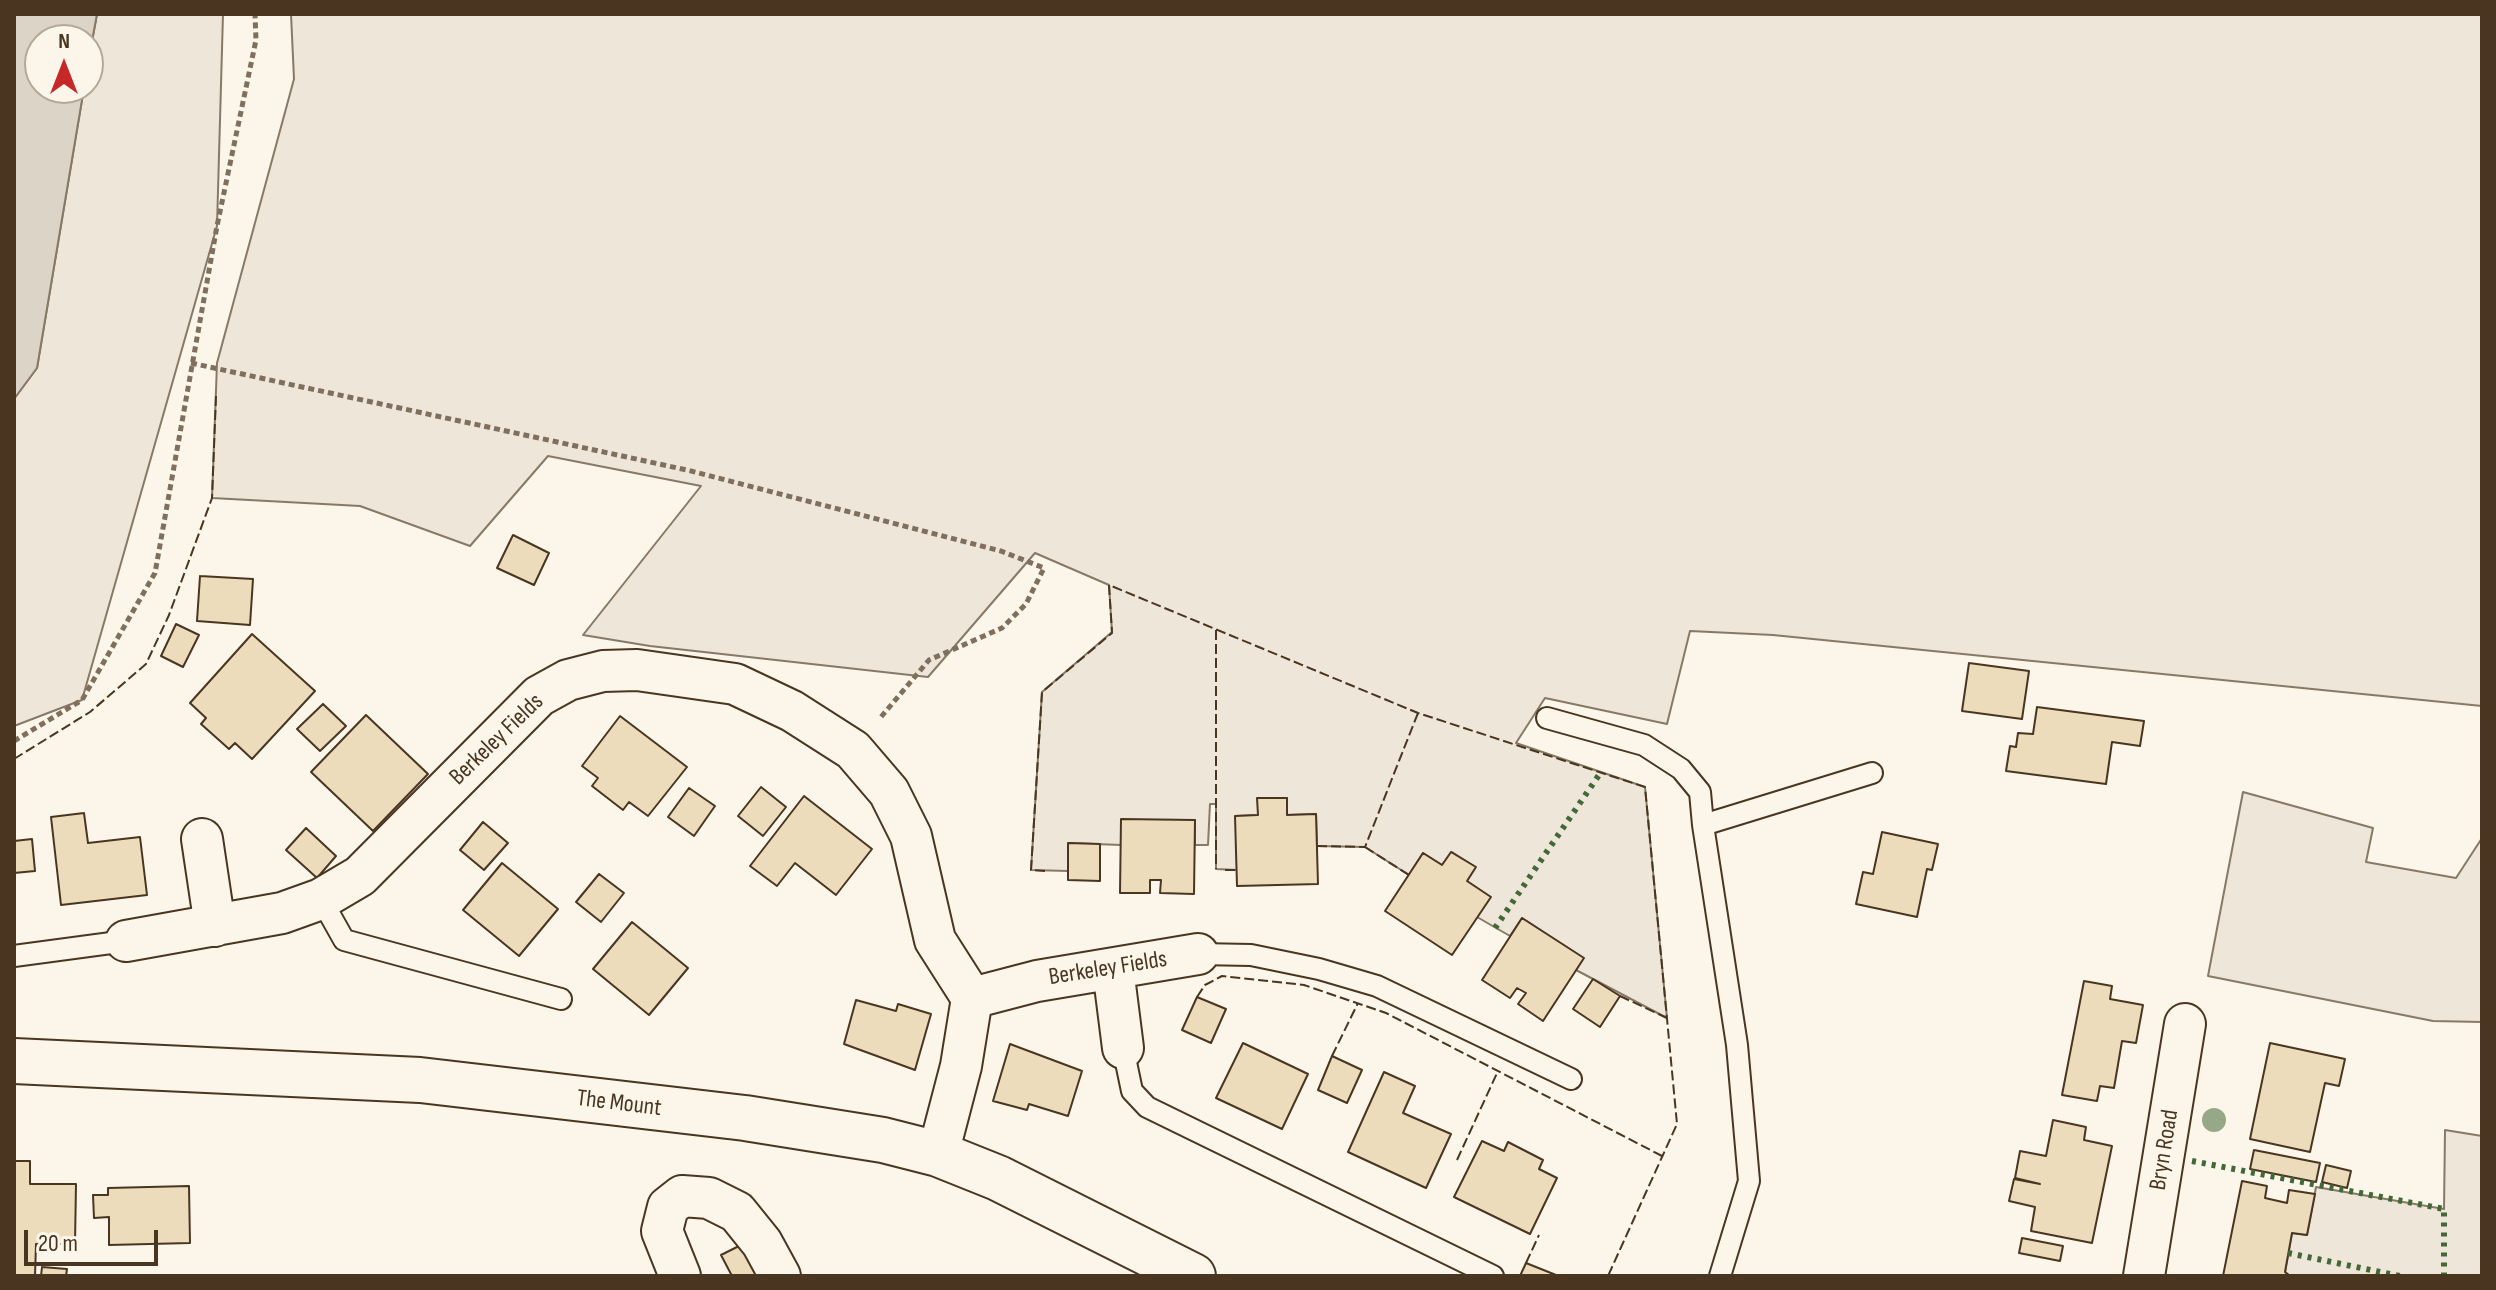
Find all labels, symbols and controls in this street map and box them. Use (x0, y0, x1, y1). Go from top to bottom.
north arrow (24, 24, 104, 104)
text: N (58, 28, 70, 55)
street label: Berkeley Fields (444, 688, 550, 792)
street label: Berkeley Fields (1047, 945, 1169, 993)
street label: The Mount (575, 1085, 663, 1123)
street label: Bryn Road (2144, 1108, 2186, 1192)
scale bar (28, 1214, 162, 1264)
text: 20 m (38, 1229, 78, 1258)

